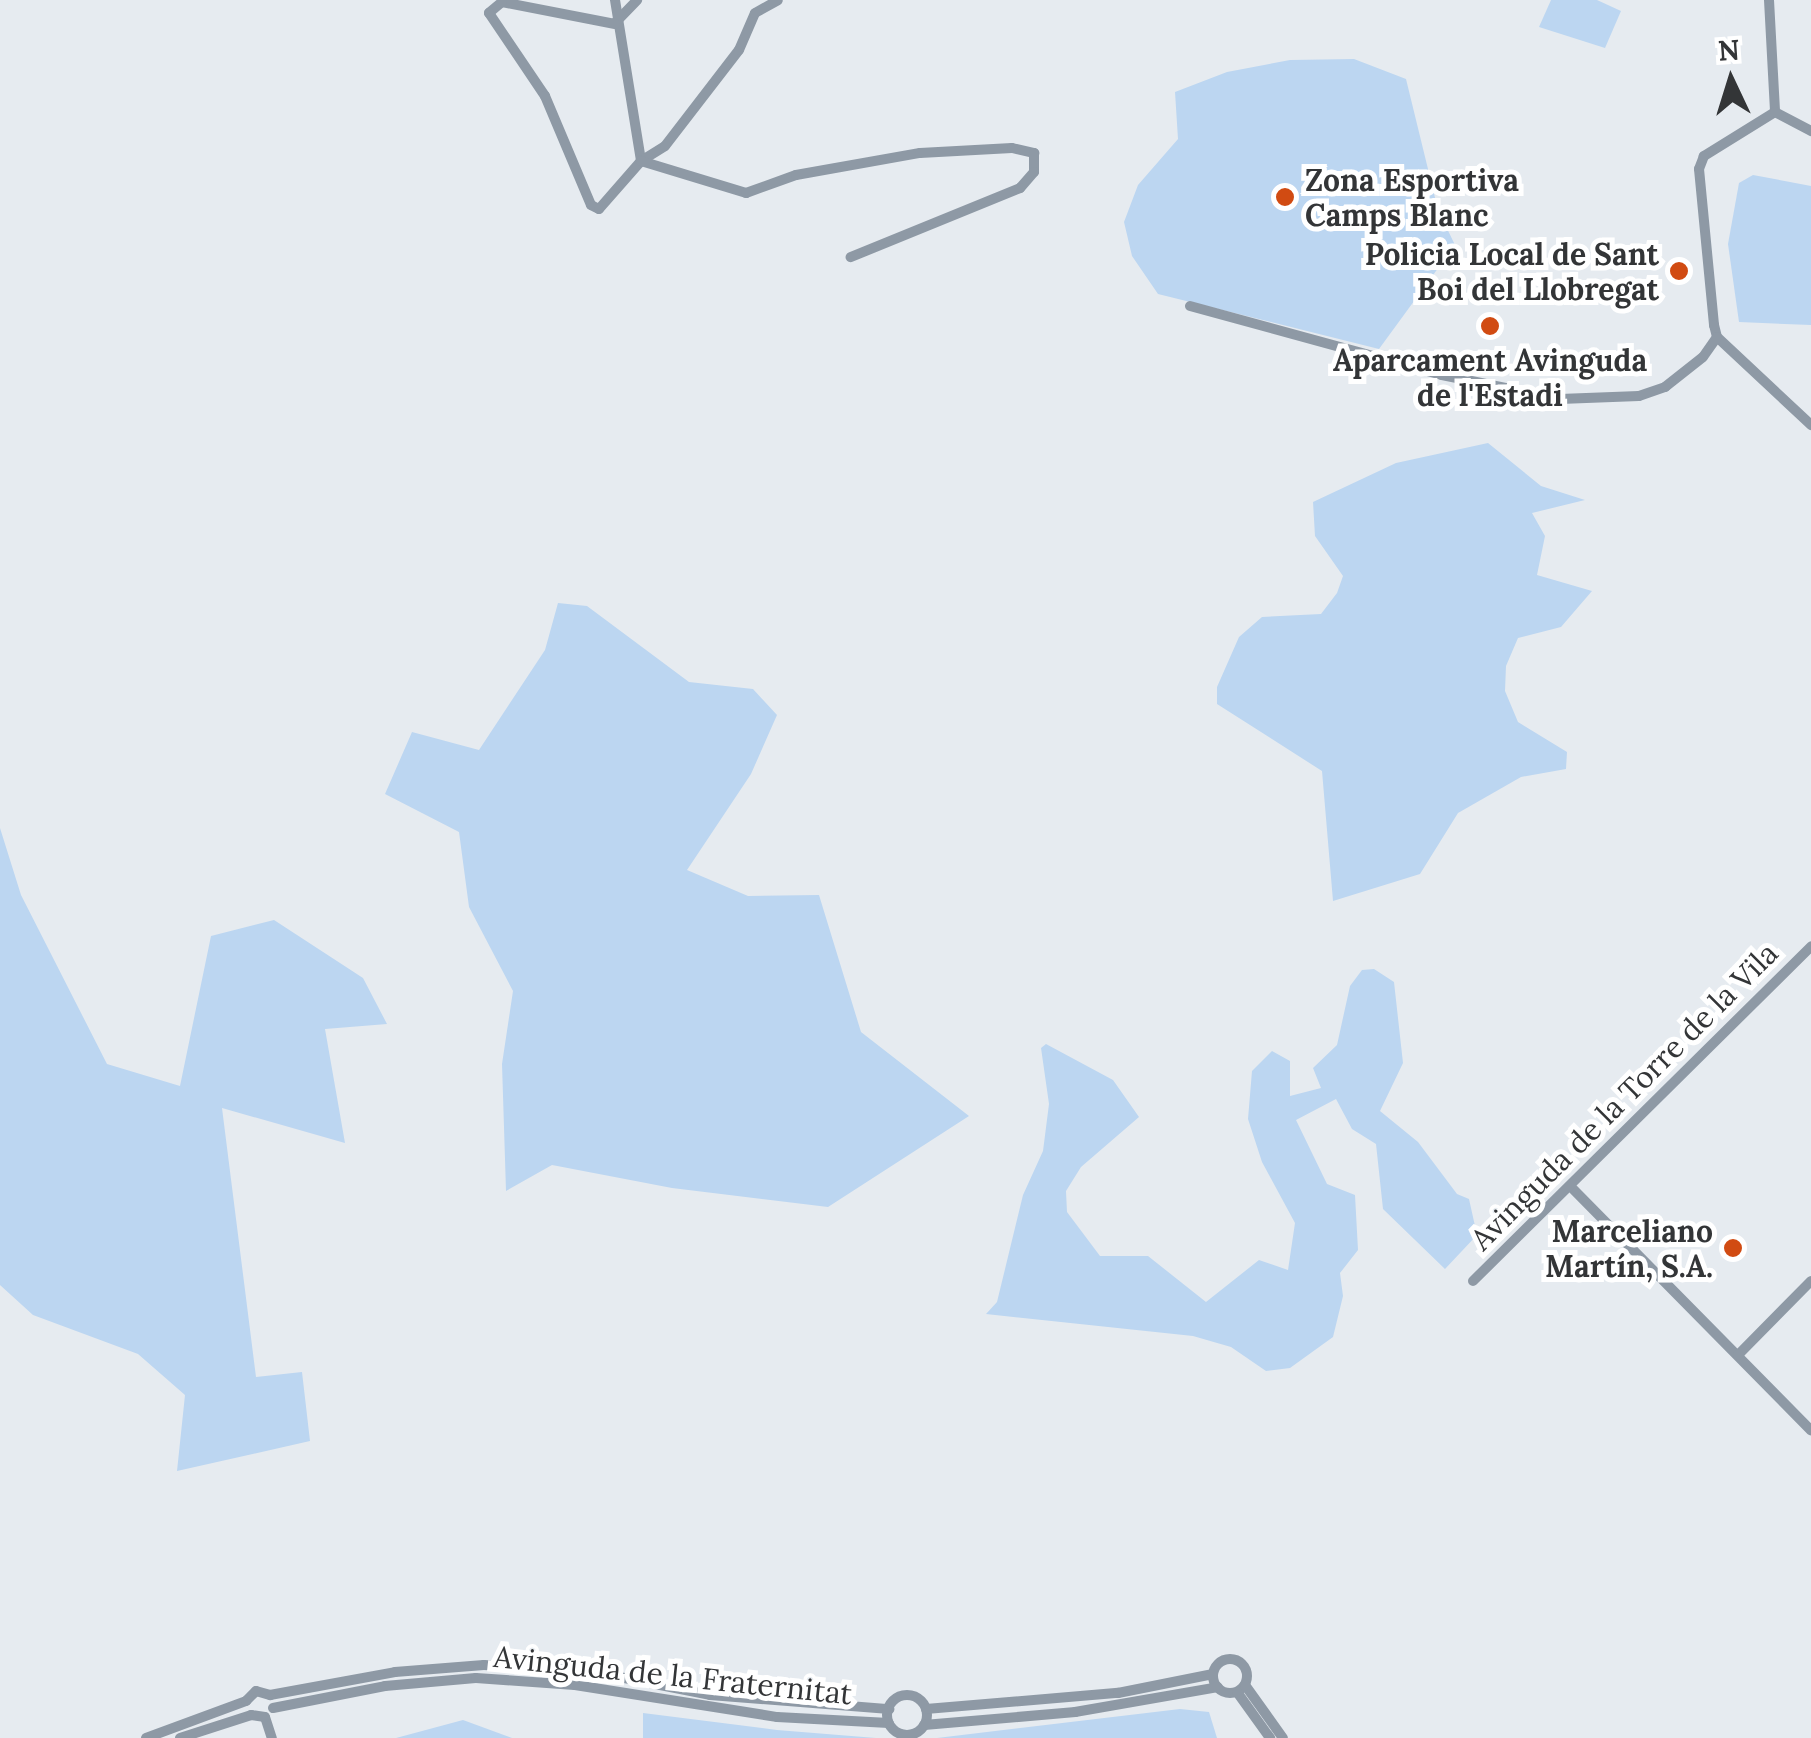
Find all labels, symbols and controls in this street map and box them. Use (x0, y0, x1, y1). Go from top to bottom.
north arrow (1681, 30, 1781, 130)
text: N (1717, 31, 1741, 69)
place label: Zona Esportiva Camps Blanc (1305, 162, 1519, 232)
marker: Zona Esportiva Camps Blanc (1274, 186, 1296, 208)
place label: Policia Local de Sant Boi del Llobregat (1365, 236, 1659, 306)
marker: Policia Local de Sant Boi del Llobregat (1668, 260, 1690, 282)
marker: Aparcament Avinguda de l'Estadi (1479, 315, 1501, 337)
place label: Aparcament Avinguda de l'Estadi (1333, 342, 1647, 412)
street label: Avinguda de la Torre de la Vila (1463, 935, 1785, 1257)
place label: Marceliano Martín, S.A. (1545, 1213, 1713, 1284)
marker: Marceliano Martín, S.A. (1722, 1237, 1744, 1259)
street label: Avinguda de la Fraternitat (492, 1638, 854, 1712)

